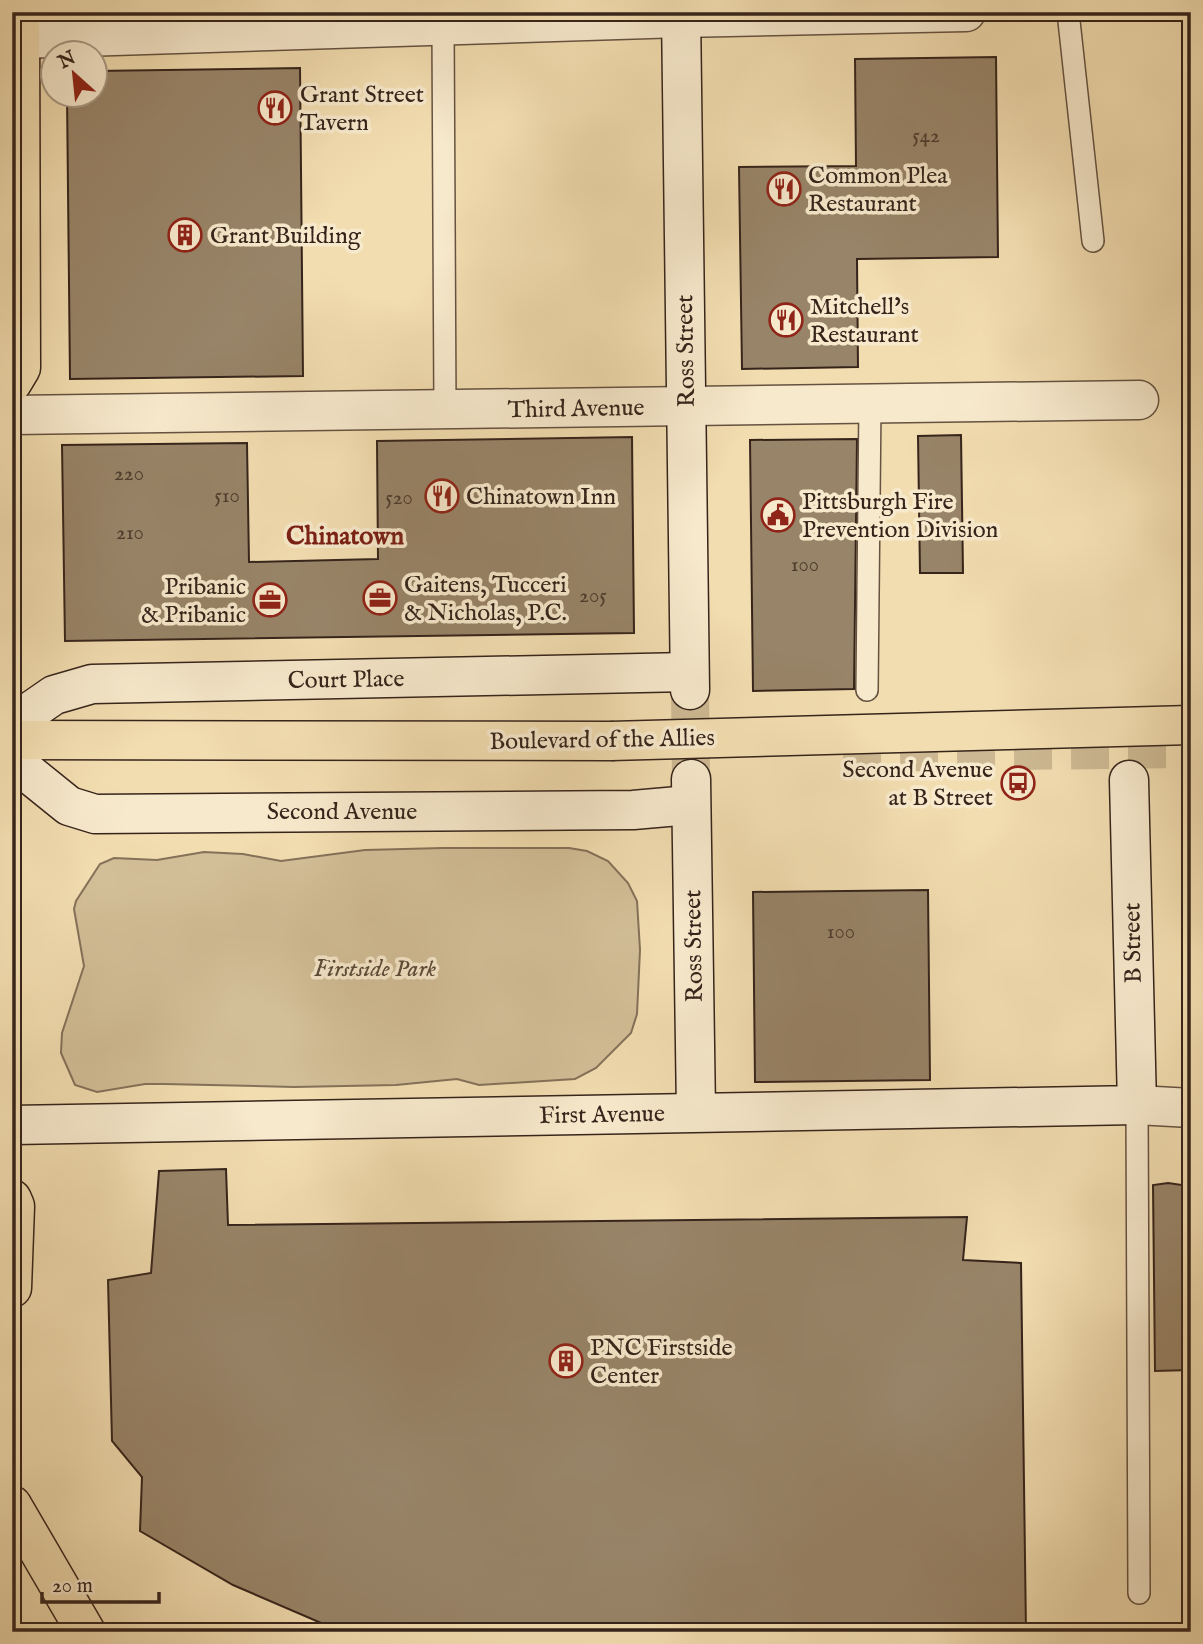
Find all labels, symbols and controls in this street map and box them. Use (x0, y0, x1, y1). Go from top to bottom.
north arrow (38, 38, 108, 108)
text: N (54, 46, 80, 76)
place label: Grant Street Tavern (300, 80, 424, 139)
restaurant icon: Grant Street Tavern (256, 89, 294, 127)
house number: 542 (912, 123, 940, 150)
place label: Common Plea Restaurant (808, 161, 948, 220)
restaurant icon: Common Plea Restaurant (765, 170, 803, 208)
building icon: Grant Building (166, 216, 204, 254)
place label: Grant Building (210, 221, 362, 252)
place label: Mitchell's Restaurant (810, 292, 919, 351)
street label: Ross Street (670, 294, 703, 408)
restaurant icon: Mitchell's Restaurant (767, 301, 805, 339)
street label: Third Avenue (507, 393, 645, 426)
house number: 220 (114, 461, 144, 488)
restaurant icon: Chinatown Inn (423, 477, 461, 515)
place label: Chinatown Inn (466, 482, 616, 513)
house number: 510 (214, 483, 240, 510)
house number: 520 (385, 485, 413, 512)
place label: Pittsburgh Fire Prevention Division (802, 487, 999, 546)
public building icon: Pittsburgh Fire Prevention Division (759, 496, 797, 534)
house number: 210 (116, 520, 144, 547)
district label: Chinatown (286, 520, 404, 553)
house number: 100 (791, 552, 819, 579)
place label: Gaitens, Tucceri & Nicholas, P.C. (404, 570, 567, 629)
place label: Pribanic & Pribanic (141, 572, 246, 631)
office icon: Gaitens, Tucceri & Nicholas, P.C. (361, 579, 399, 617)
office icon: Pribanic & Pribanic (251, 581, 289, 619)
house number: 205 (579, 583, 607, 610)
street label: Court Place (287, 664, 405, 697)
street label: Boulevard of the Allies (489, 723, 715, 758)
place label: Second Avenue at B Street (842, 755, 993, 814)
bus stop icon: Second Avenue at B Street (999, 764, 1037, 802)
street label: Second Avenue (267, 797, 417, 828)
street label: Ross Street (678, 889, 711, 1003)
street label: B Street (1117, 902, 1150, 984)
house number: 100 (827, 919, 855, 946)
park label: Firstside Park (314, 954, 437, 985)
street label: First Avenue (539, 1099, 665, 1132)
place label: PNC Firstside Center (590, 1333, 733, 1392)
building icon: PNC Firstside Center (547, 1342, 585, 1380)
scale bar (42, 1560, 159, 1604)
text: 20 m (52, 1573, 93, 1600)

